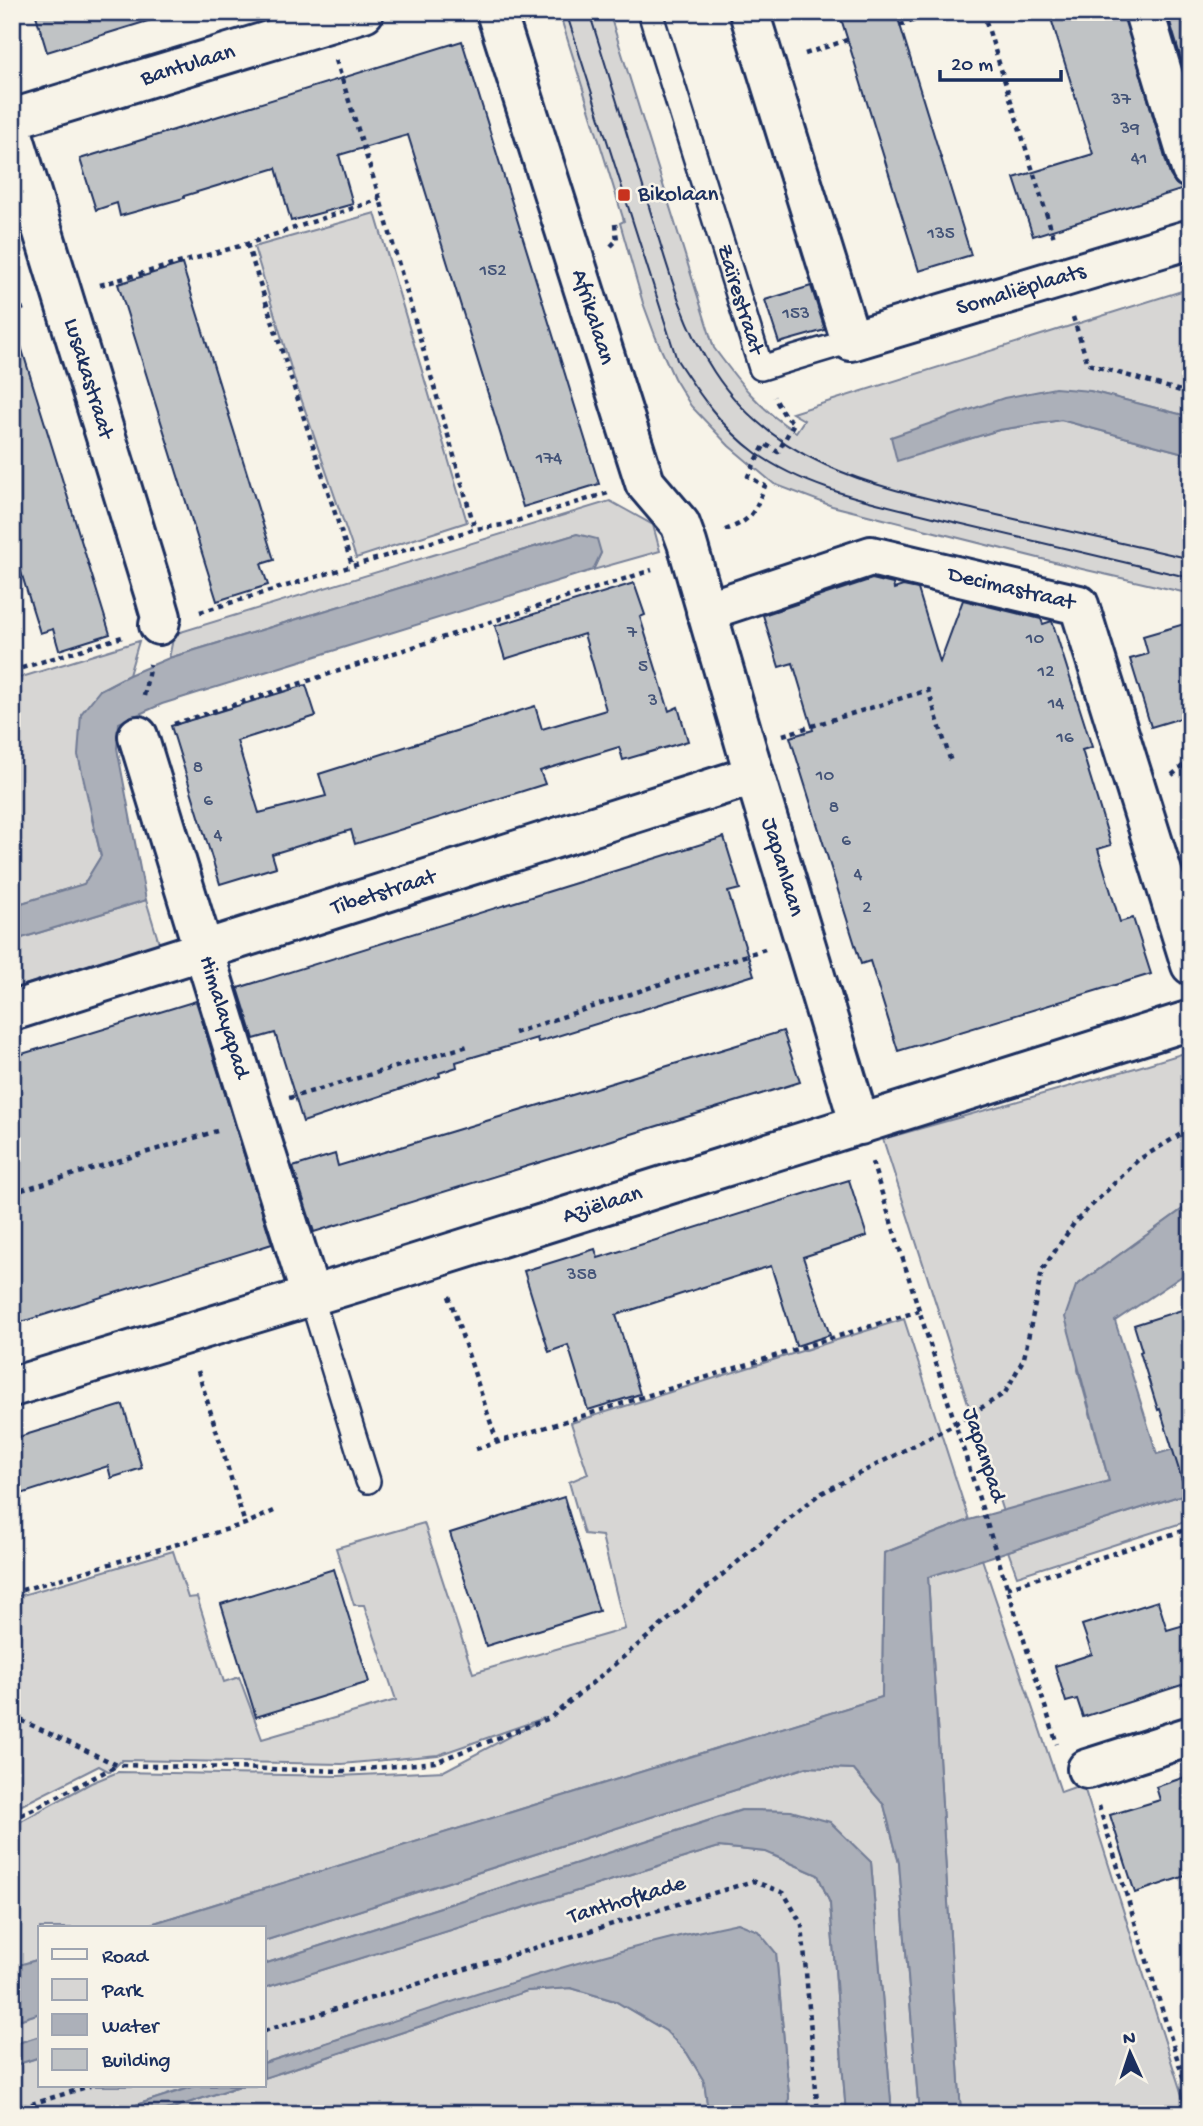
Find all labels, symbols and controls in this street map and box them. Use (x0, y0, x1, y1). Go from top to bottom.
street label: Bantulaan (137, 38, 239, 93)
scale bar (940, 38, 1061, 82)
text: 20 m (951, 54, 993, 79)
house number: 37 (1110, 89, 1132, 112)
house number: 39 (1119, 118, 1140, 141)
house number: 41 (1131, 148, 1147, 171)
place label: Bikolaan (637, 182, 719, 209)
marker: Bikolaan (616, 187, 632, 203)
house number: 135 (926, 223, 955, 246)
street label: Zaïrestraat (710, 241, 770, 359)
street label: Somaliëplaats (953, 258, 1089, 322)
house number: 152 (479, 260, 506, 283)
street label: Afrikalaan (565, 266, 620, 368)
house number: 153 (781, 303, 810, 326)
street label: Lusakastraat (57, 315, 120, 444)
house number: 174 (535, 448, 562, 471)
street label: Decimastraat (943, 561, 1079, 617)
house number: 7 (626, 622, 638, 645)
house number: 10 (1025, 628, 1044, 651)
house number: 5 (638, 656, 648, 679)
house number: 12 (1037, 661, 1055, 684)
house number: 3 (647, 690, 658, 713)
house number: 14 (1047, 693, 1064, 716)
house number: 16 (1055, 727, 1074, 750)
house number: 8 (193, 757, 203, 780)
house number: 10 (815, 765, 834, 788)
house number: 6 (203, 790, 213, 813)
house number: 8 (829, 797, 839, 820)
street label: Japanlaan (755, 815, 810, 920)
house number: 4 (214, 825, 223, 848)
house number: 6 (841, 830, 851, 853)
street label: Tibetstraat (326, 863, 441, 923)
house number: 4 (854, 864, 863, 887)
house number: 2 (862, 897, 872, 920)
street label: Himalayapad (192, 953, 256, 1083)
street label: Aziëlaan (559, 1180, 646, 1230)
house number: 358 (566, 1264, 597, 1287)
street label: Japanpad (955, 1404, 1011, 1507)
street label: Tanthofkade (563, 1870, 690, 1932)
legend (38, 1926, 266, 2088)
text: Road (102, 1946, 150, 1971)
text: Park (101, 1980, 145, 2005)
text: Water (102, 2016, 160, 2041)
north arrow (1094, 2018, 1164, 2088)
text: N (1122, 2028, 1136, 2051)
text: Building (101, 2050, 171, 2075)

